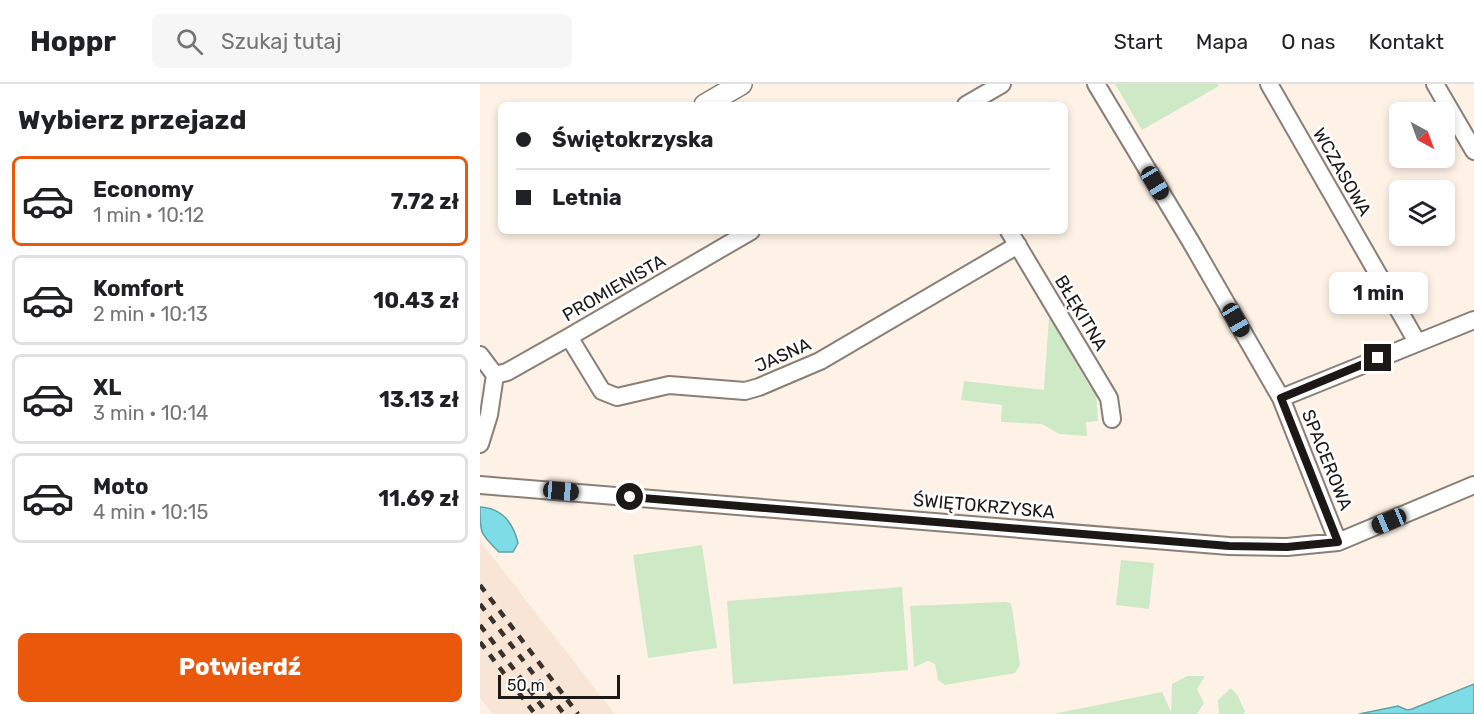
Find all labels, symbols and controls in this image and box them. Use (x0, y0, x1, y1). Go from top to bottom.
search box (152, 14, 572, 68)
text: Hoppr (30, 25, 116, 58)
icon: search (173, 25, 206, 58)
text: Szukaj tutaj (221, 28, 342, 55)
text: Start (1114, 29, 1163, 54)
text: Mapa (1196, 29, 1248, 54)
text: O nas (1281, 29, 1336, 54)
text: Kontakt (1369, 29, 1444, 54)
north arrow (1389, 102, 1455, 168)
map controls (1389, 102, 1455, 246)
text: Wybierz przejazd (18, 104, 246, 136)
street label: WCZASOWA (1308, 124, 1376, 220)
text: Świętokrzyska (552, 126, 714, 153)
car (1138, 163, 1172, 203)
icon: car (21, 174, 75, 228)
text: Economy (93, 176, 194, 203)
button: layers (1389, 180, 1455, 246)
text: Letnia (552, 184, 622, 211)
text: 7.72 zł (391, 188, 459, 215)
text: 1 min · 10:12 (93, 203, 204, 227)
street label: PROMIENISTA (559, 250, 669, 326)
street label: BŁĘKITNA (1050, 271, 1112, 355)
callout: 1 min (1328, 271, 1428, 313)
icon: car (21, 273, 75, 327)
text: Komfort (93, 275, 184, 302)
text: 1 min (1353, 281, 1404, 305)
text: 10.43 zł (373, 287, 459, 314)
car (1219, 300, 1253, 340)
text: 2 min · 10:13 (93, 302, 208, 326)
street label: JASNA (752, 333, 814, 377)
route end (1364, 344, 1391, 371)
icon: car (21, 372, 75, 426)
text: XL (93, 374, 121, 401)
text: 13.13 zł (379, 386, 459, 413)
text: 3 min · 10:14 (93, 401, 208, 425)
street label: SPACEROWA (1297, 406, 1357, 514)
icon: car (21, 471, 75, 525)
text: Moto (93, 473, 148, 500)
car (542, 480, 580, 502)
route start (616, 483, 643, 510)
text: 11.69 zł (378, 485, 459, 512)
street label: ŚWIĘTOKRZYSKA (912, 489, 1056, 523)
text: 4 min · 10:15 (93, 500, 208, 524)
car (1369, 506, 1409, 536)
button: Potwierdź (18, 633, 462, 702)
scale bar (498, 672, 620, 700)
text: 50 m (507, 676, 545, 695)

